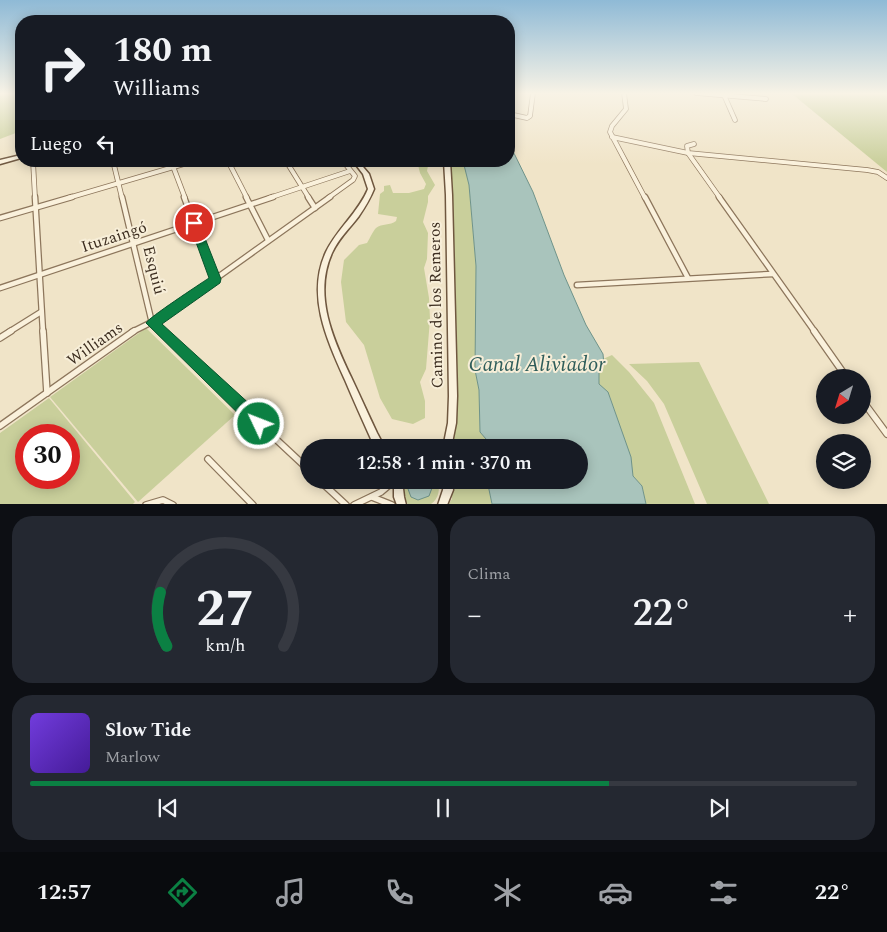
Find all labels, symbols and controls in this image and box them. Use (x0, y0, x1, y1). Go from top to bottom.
text: 180 m (113, 24, 212, 77)
icon: right (30, 35, 95, 100)
text: Williams (113, 72, 200, 105)
text: Luego (30, 130, 82, 159)
icon: left (92, 130, 120, 158)
pin (173, 202, 215, 244)
icon: arrive (180, 209, 208, 237)
street label: Ituzaingó (78, 215, 150, 259)
street label: Camino de los Remeros (423, 221, 449, 389)
street label: Esquiú (136, 243, 172, 297)
street label: Williams (62, 316, 128, 372)
water label: Canal Aliviador (468, 349, 606, 381)
north arrow (816, 369, 871, 424)
map controls (816, 369, 871, 489)
position arrow (232, 397, 284, 449)
speed limit sign: 30 (15, 424, 80, 489)
button: layers (816, 434, 871, 489)
text: 12:58 · 1 min · 370 m (356, 449, 532, 478)
text: Clima (468, 562, 510, 586)
text: 27 (196, 570, 254, 649)
text: 22° (632, 585, 692, 643)
text: − (468, 594, 482, 637)
text: + (843, 594, 857, 637)
text: km/h (205, 632, 245, 659)
text: Slow Tide (105, 716, 191, 745)
text: Marlow (105, 745, 160, 769)
icon: previous (154, 794, 182, 822)
icon: pause (429, 794, 457, 822)
icon: next (705, 794, 733, 822)
icon: directions (165, 875, 200, 910)
icon: music (273, 875, 308, 910)
icon: phone (382, 875, 417, 910)
icon: climate (490, 875, 525, 910)
icon: car (598, 875, 633, 910)
icon: filters (706, 875, 741, 910)
text: 12:57 (37, 876, 92, 909)
text: 22° (815, 876, 850, 909)

